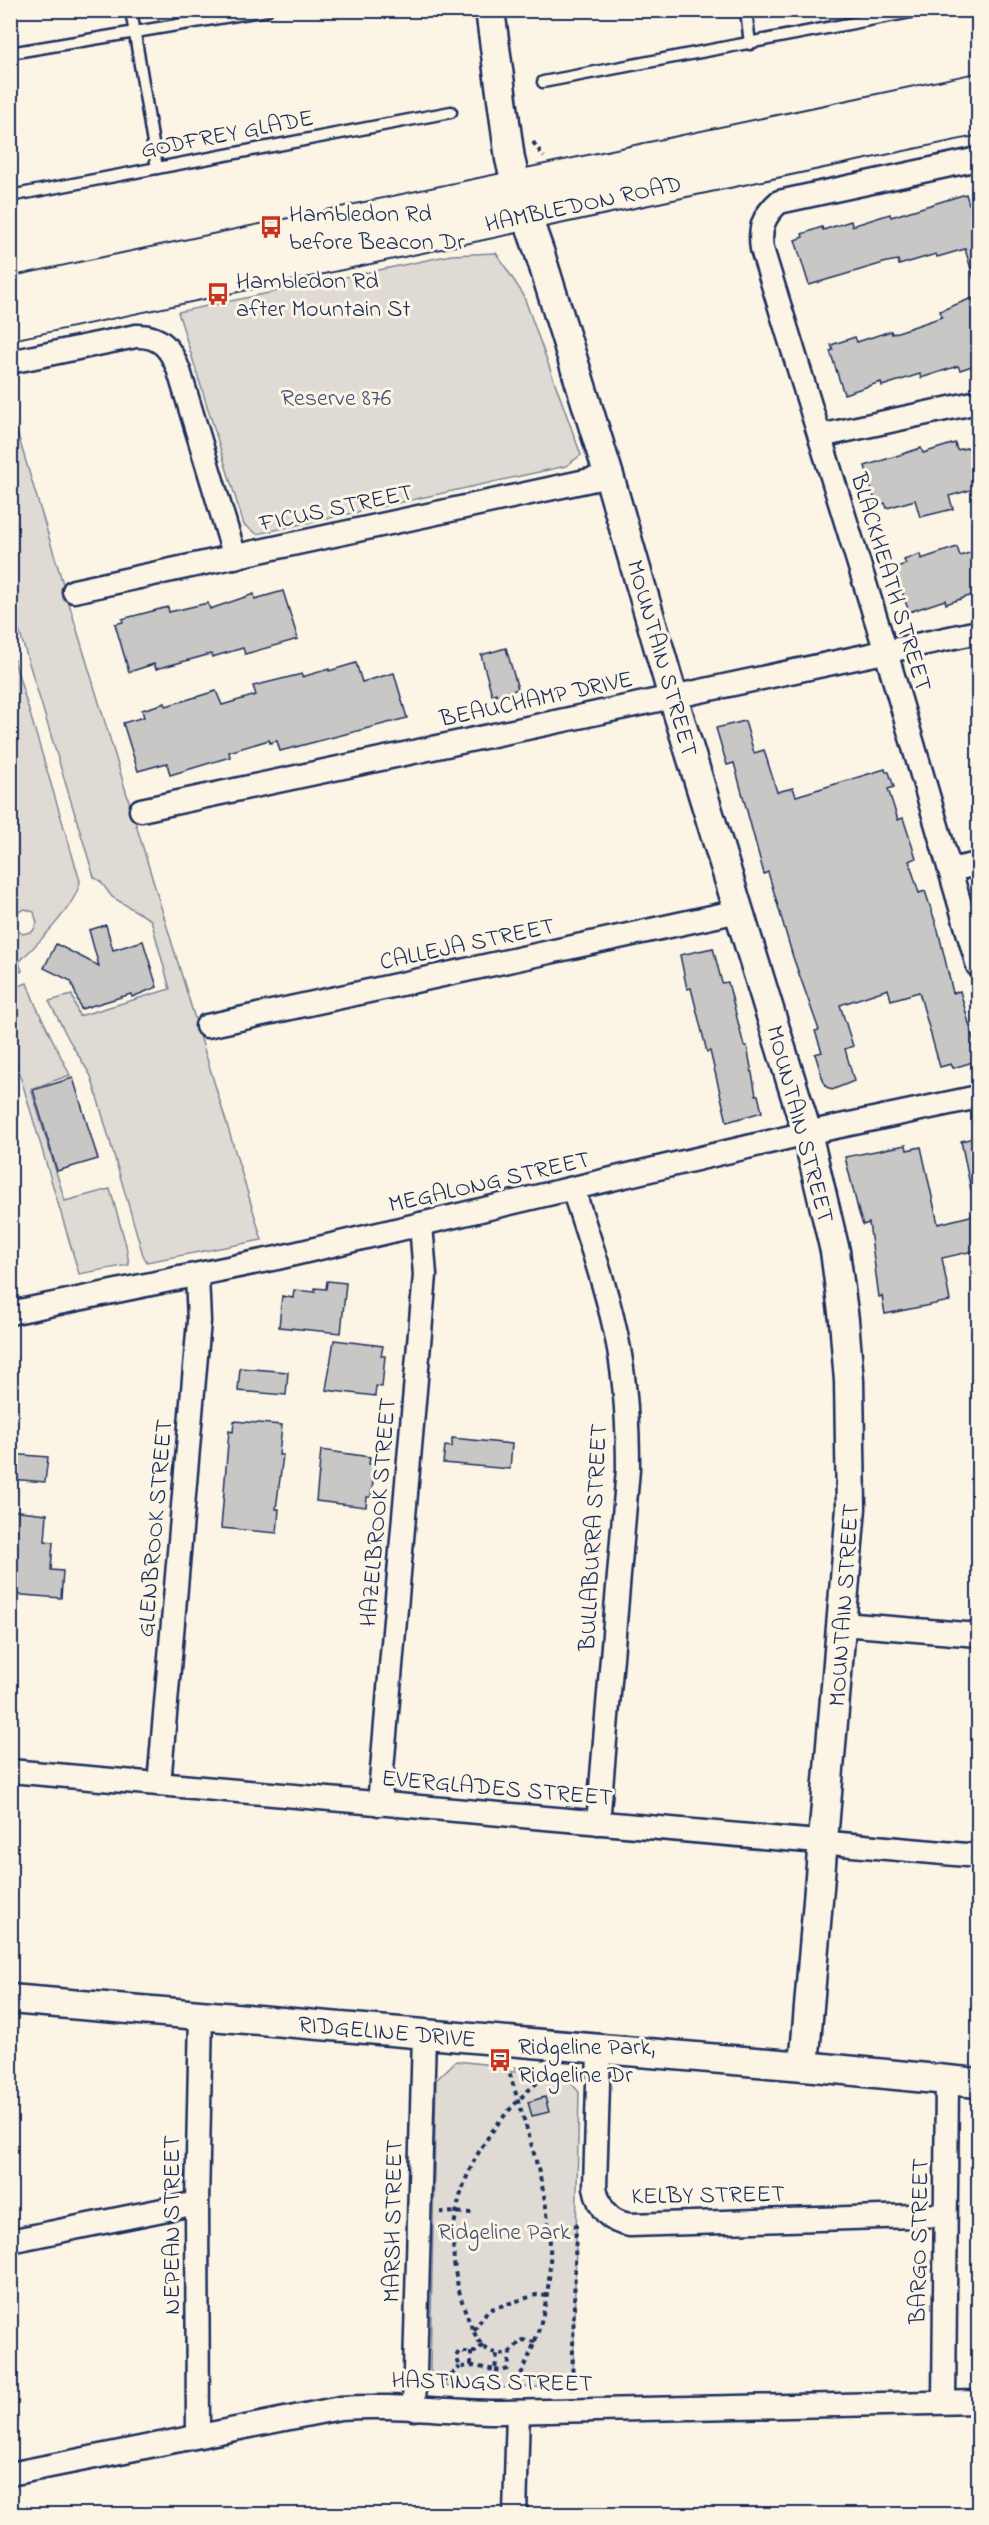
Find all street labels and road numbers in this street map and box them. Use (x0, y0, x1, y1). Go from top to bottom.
street label: GODFREY GLADE (138, 102, 317, 169)
street label: HAMBLEDON ROAD (482, 168, 685, 243)
street label: BLACKHEATH STREET (839, 468, 940, 697)
street label: FICUS STREET (256, 476, 417, 543)
street label: MOUNTAIN STREET (616, 556, 706, 761)
street label: BEAUCHAMP DRIVE (436, 663, 636, 738)
street label: CALLEJA STREET (377, 910, 558, 981)
street label: MOUNTAIN STREET (755, 1022, 842, 1228)
street label: MEGALONG STREET (385, 1143, 594, 1224)
street label: HAZELBROOK STREET (352, 1396, 407, 1628)
street label: GLENBROOK STREET (130, 1417, 183, 1639)
street label: BULLABURRA STREET (571, 1422, 618, 1653)
street label: MOUNTAIN STREET (821, 1502, 870, 1708)
street label: EVERGLADES STREET (380, 1762, 614, 1817)
street label: RIDGELINE DRIVE (296, 2008, 477, 2059)
street label: NEPEAN STREET (156, 2135, 191, 2315)
street label: MARSH STREET (376, 2139, 413, 2303)
street label: BARGO STREET (902, 2158, 939, 2325)
street label: KELBY STREET (631, 2178, 785, 2215)
street label: HASTINGS STREET (391, 2364, 593, 2403)

